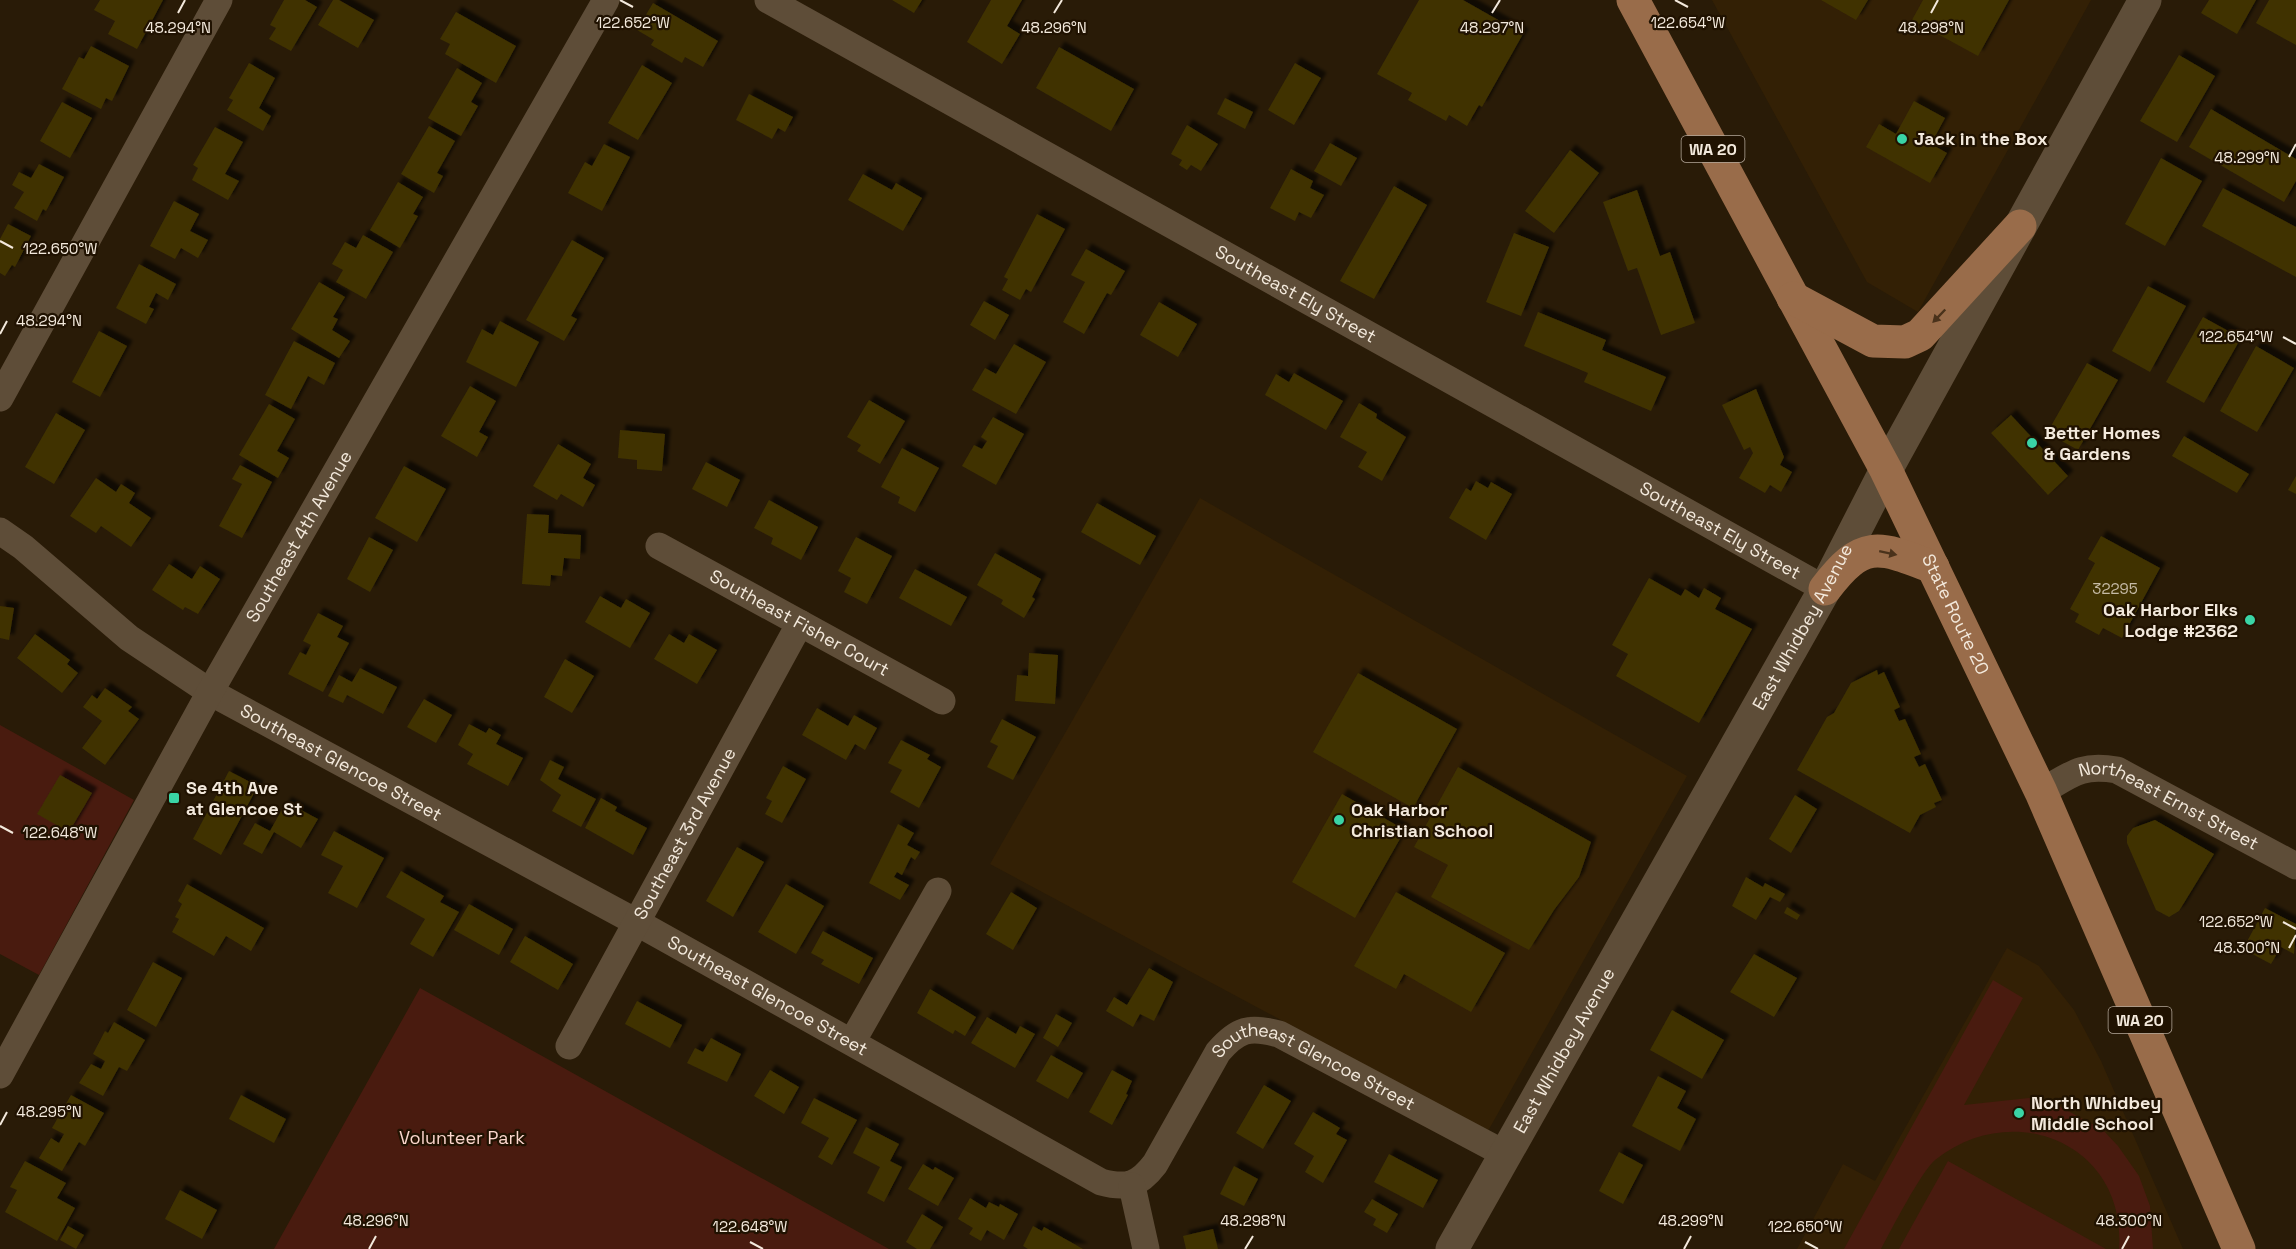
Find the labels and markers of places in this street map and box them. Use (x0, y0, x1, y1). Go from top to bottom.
place label: Jack in the Box (1914, 127, 2048, 150)
marker: Jack in the Box (1895, 132, 1909, 146)
place label: Better Homes & Gardens (2044, 421, 2161, 465)
marker: Better Homes & Gardens (2025, 436, 2039, 450)
place label: Oak Harbor Elks Lodge #2362 (2103, 598, 2238, 642)
marker: Oak Harbor Elks Lodge #2362 (2243, 613, 2257, 627)
place label: Se 4th Ave at Glencoe St (186, 776, 302, 820)
marker: Se 4th Ave at Glencoe St (167, 791, 181, 805)
place label: Oak Harbor Christian School (1351, 798, 1493, 842)
marker: Oak Harbor Christian School (1332, 813, 1346, 827)
place label: North Whidbey Middle School (2031, 1091, 2161, 1135)
marker: North Whidbey Middle School (2012, 1106, 2026, 1120)

